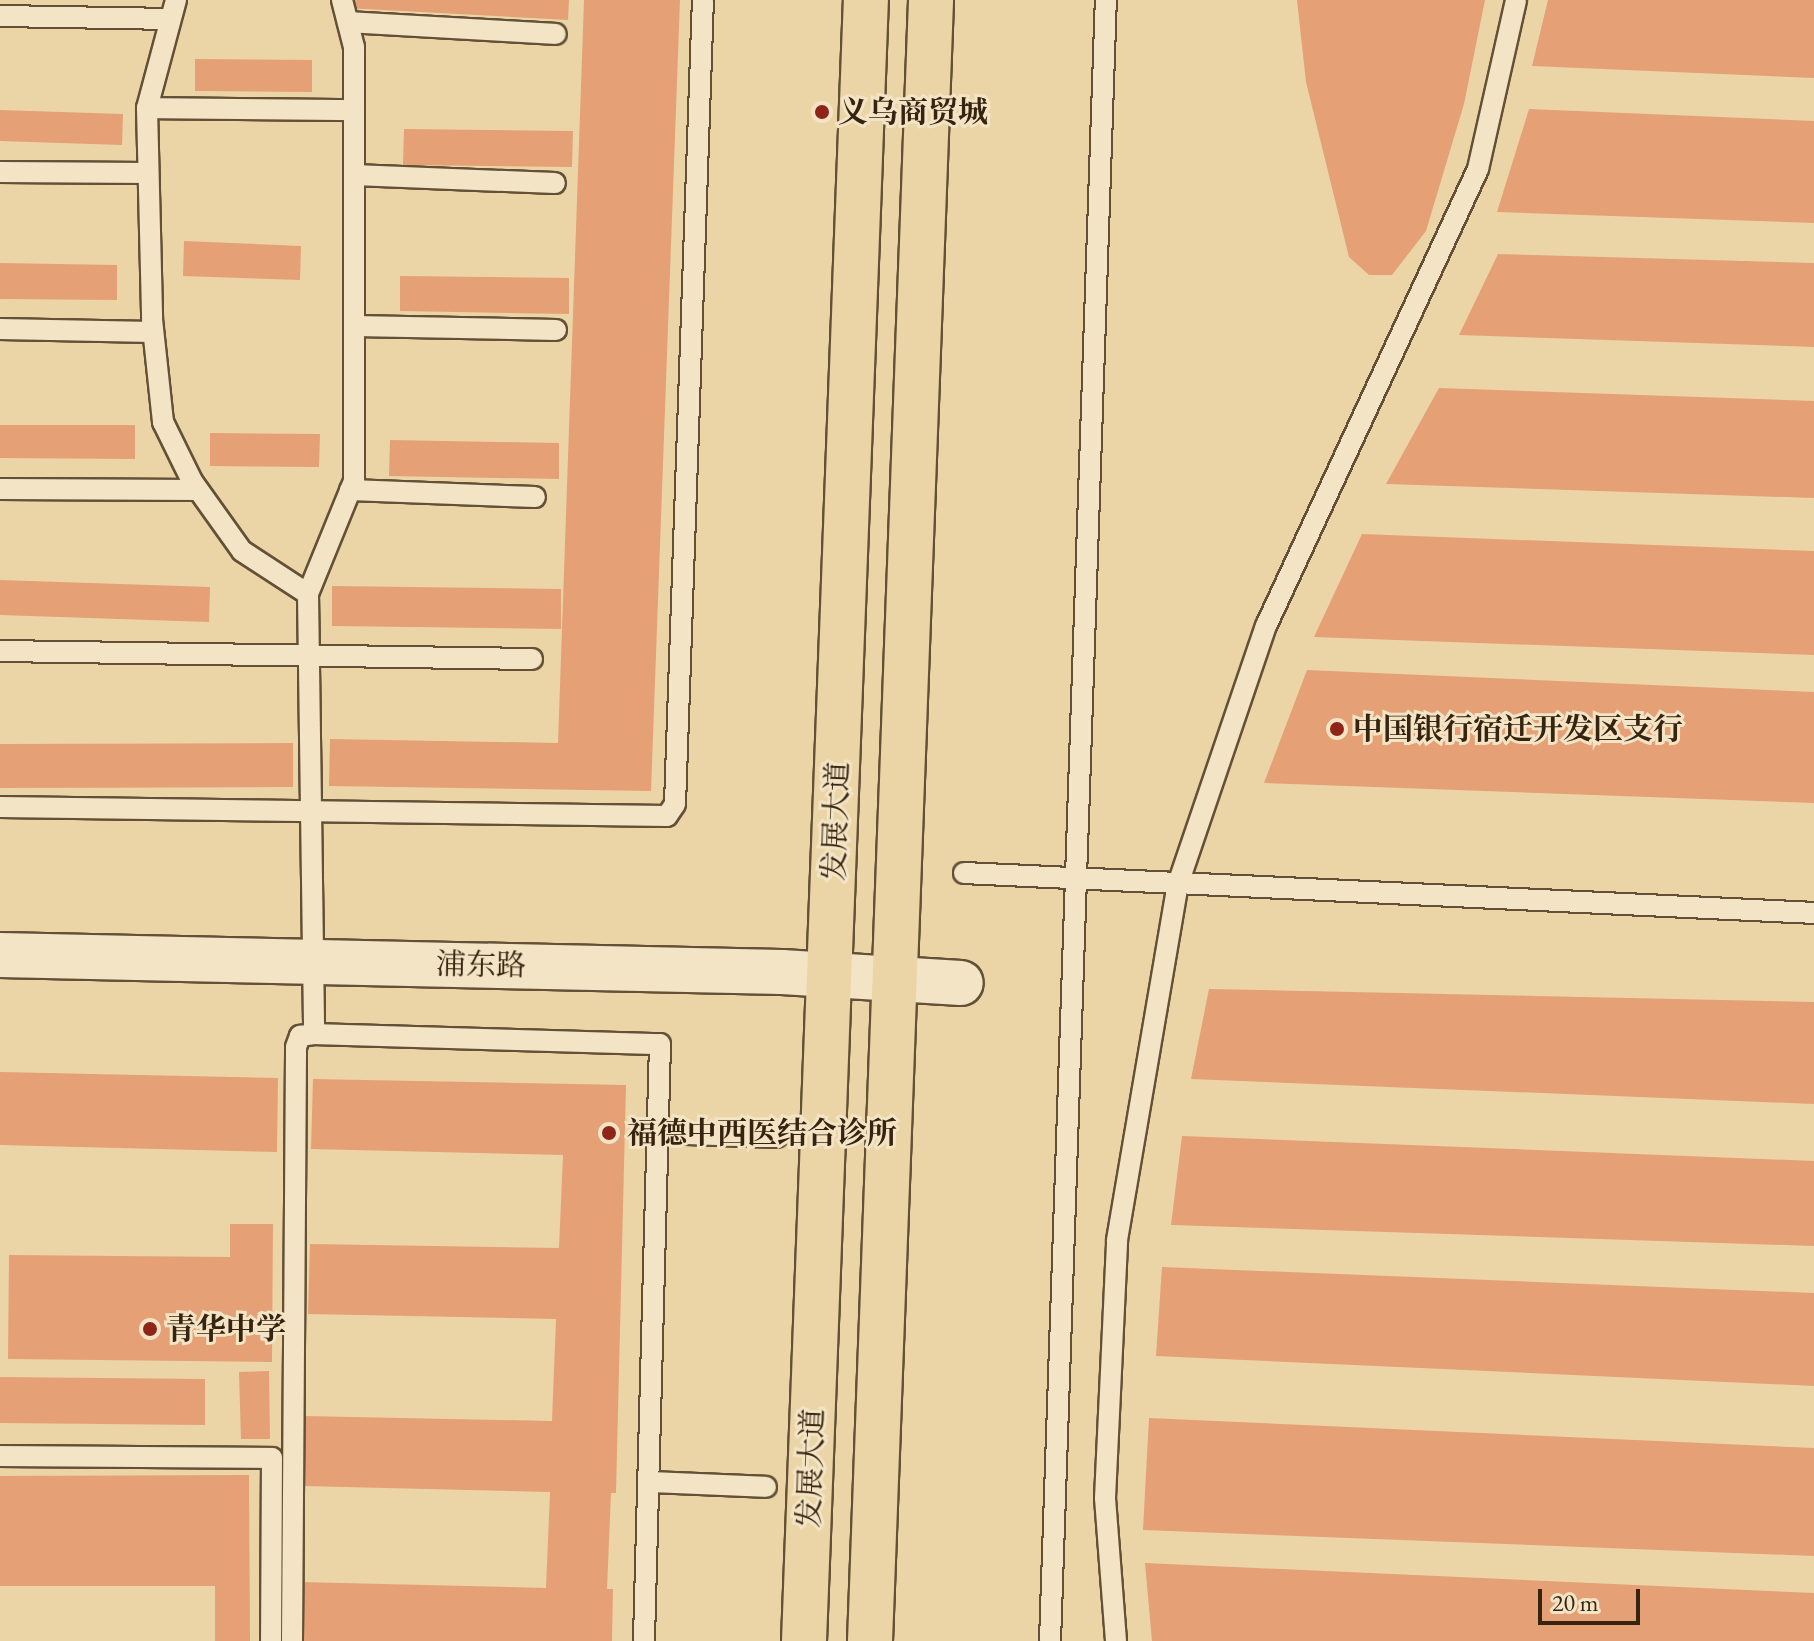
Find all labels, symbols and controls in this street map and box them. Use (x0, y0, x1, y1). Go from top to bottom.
place label: 义乌商贸城 (838, 94, 988, 130)
marker: 义乌商贸城 (813, 103, 831, 121)
place label: 中国银行宿迁开发区支行 (1353, 711, 1683, 747)
marker: 中国银行宿迁开发区支行 (1328, 720, 1346, 738)
street label: 发展大道 (816, 760, 856, 882)
street label: 浦东路 (436, 946, 526, 984)
place label: 福德中西医结合诊所 (627, 1115, 897, 1151)
marker: 福德中西医结合诊所 (598, 1122, 620, 1144)
place label: 青华中学 (166, 1311, 286, 1347)
marker: 青华中学 (141, 1320, 159, 1338)
street label: 发展大道 (791, 1407, 831, 1529)
scale bar (1542, 1573, 1644, 1623)
text: 20 m (1552, 1587, 1599, 1618)

